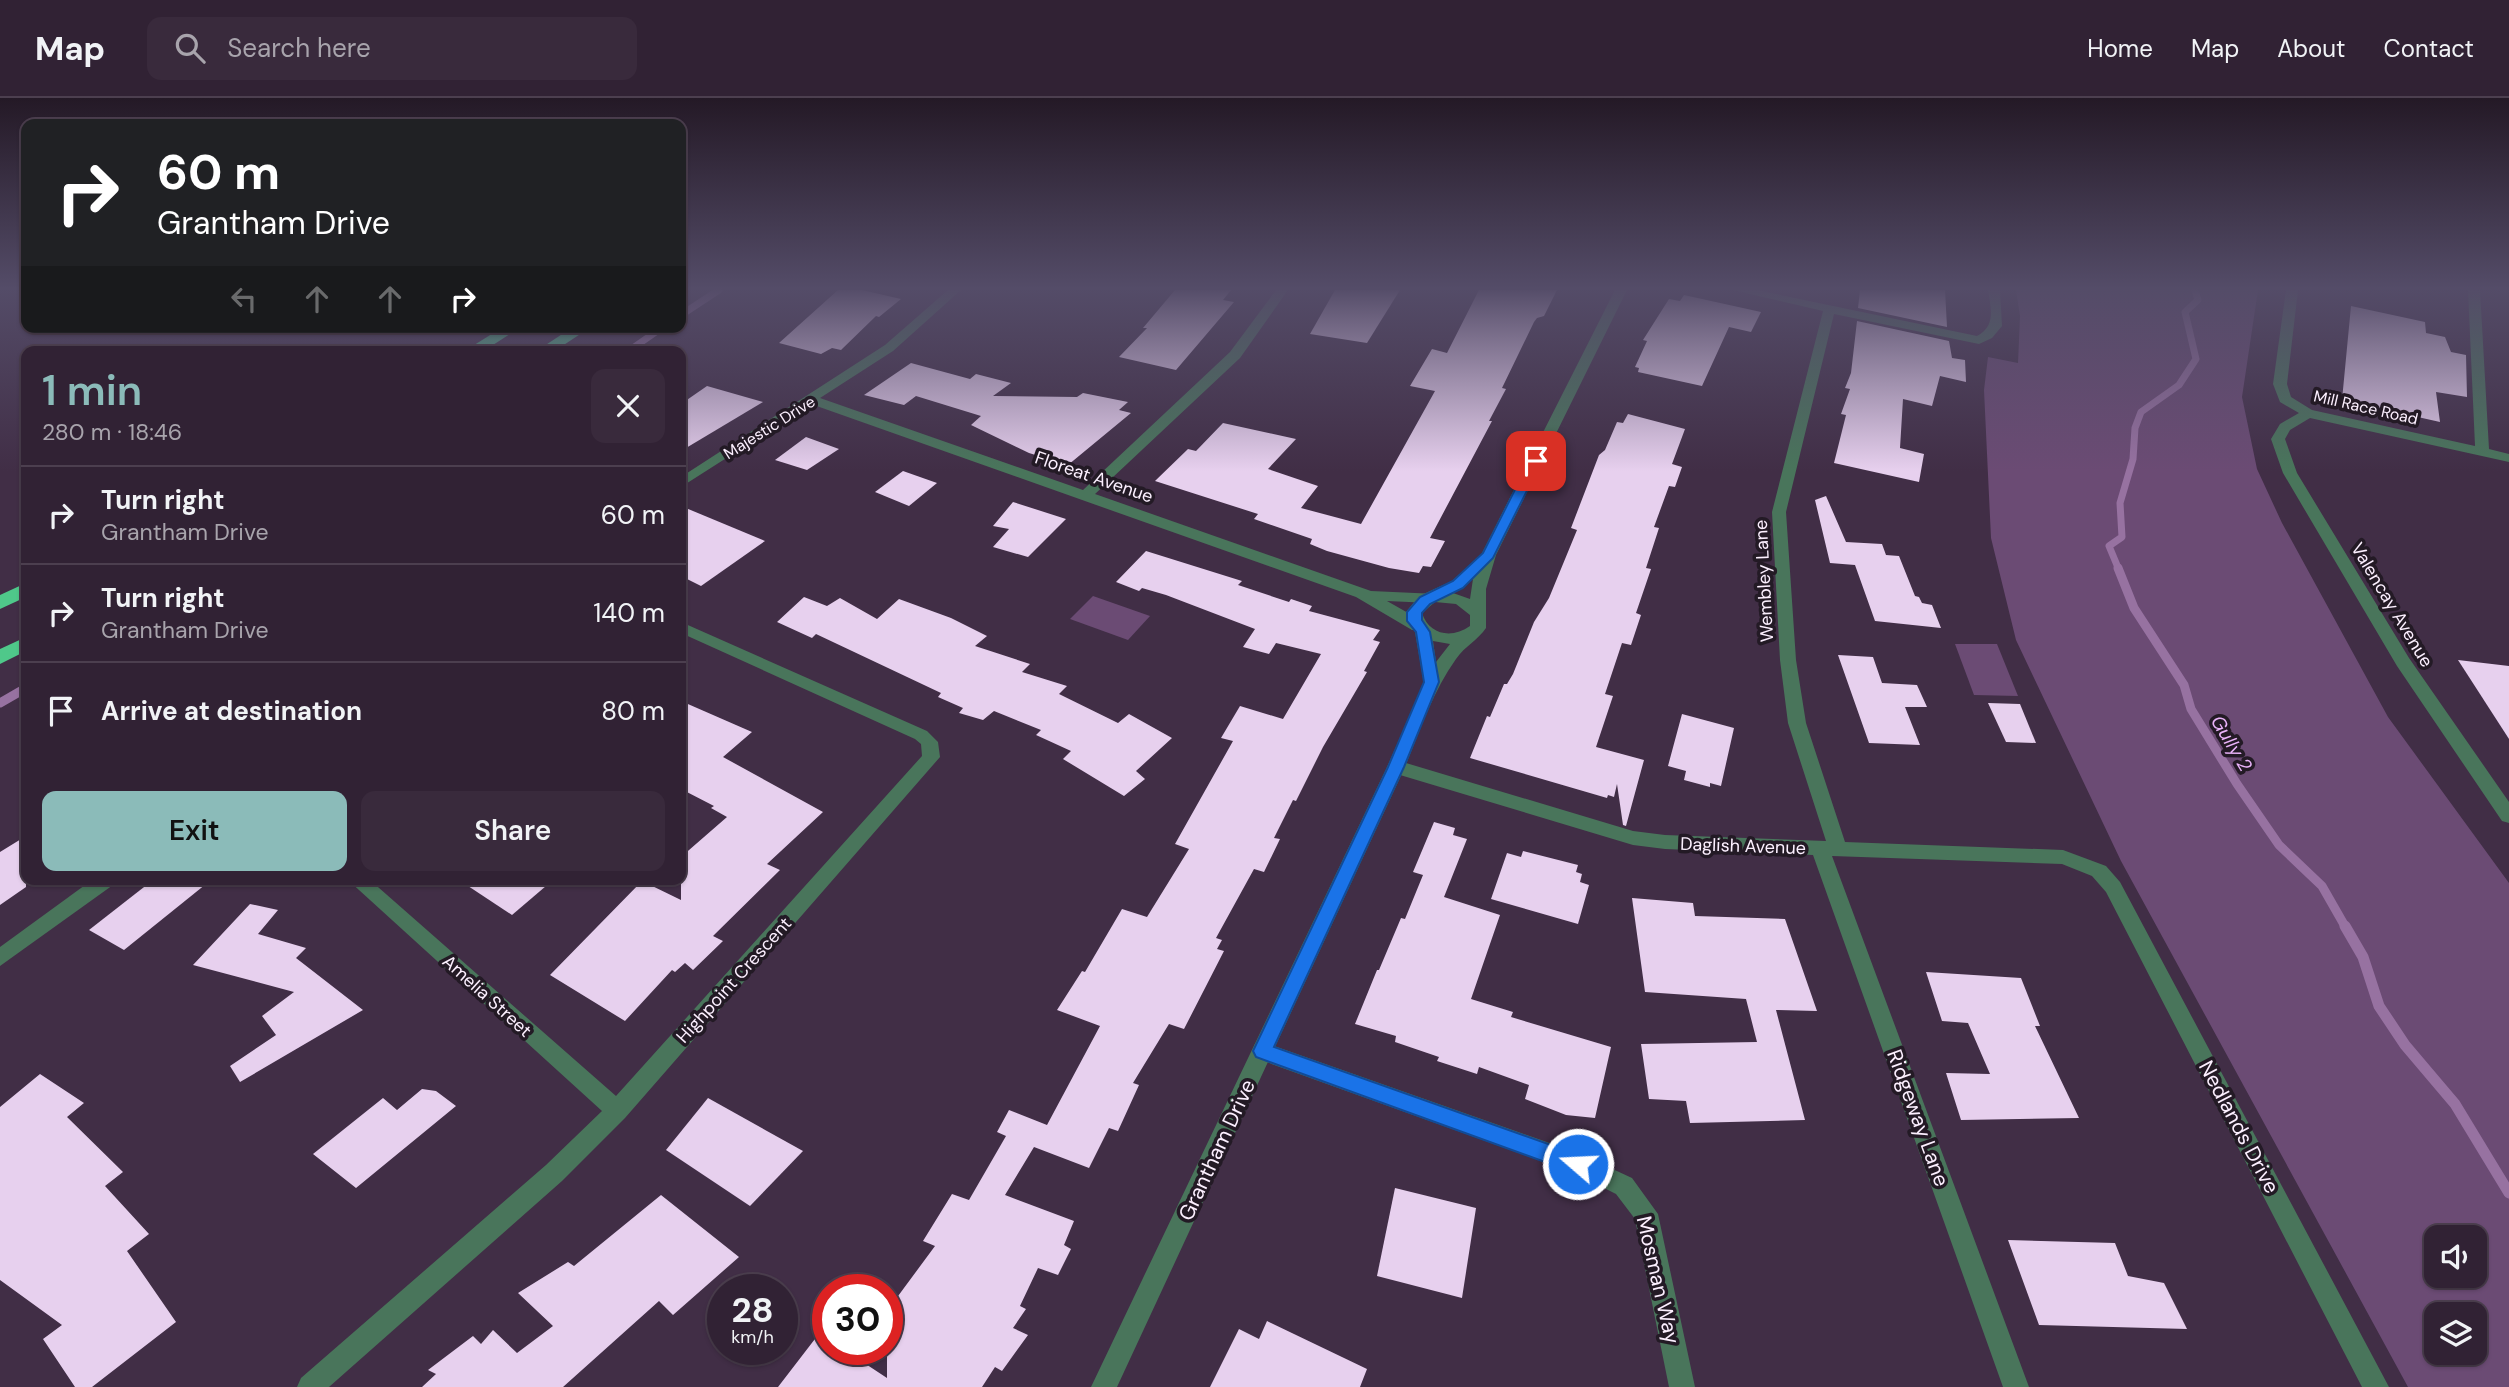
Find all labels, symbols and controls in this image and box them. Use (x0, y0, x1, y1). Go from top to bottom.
search box (147, 17, 637, 80)
text: Map (35, 27, 105, 70)
icon: search (171, 29, 209, 67)
text: Search here (227, 31, 371, 65)
text: Home (2087, 33, 2153, 64)
text: Map (2191, 33, 2239, 64)
text: About (2277, 33, 2346, 64)
text: Contact (2384, 33, 2474, 64)
text: 60 m (157, 140, 280, 204)
icon: right (42, 147, 133, 238)
text: Grantham Drive (157, 202, 390, 244)
icon: left (225, 280, 263, 318)
icon: ahead (298, 280, 336, 318)
icon: ahead (371, 280, 409, 318)
icon: right (444, 280, 482, 318)
text: 1 min (42, 363, 142, 418)
button: close (591, 369, 665, 443)
street label: Mill Race Road (2312, 385, 2420, 430)
street label: Majestic Drive (720, 391, 819, 464)
text: 280 m · 18:46 (42, 417, 182, 447)
pin (1506, 431, 1566, 491)
icon: arrive (1517, 442, 1555, 480)
street label: Floreat Avenue (1032, 446, 1156, 508)
text: Turn right (101, 483, 225, 517)
icon: right (42, 496, 80, 534)
text: 60 m (601, 498, 665, 532)
text: Grantham Drive (101, 517, 269, 547)
street label: Wembley Lane (1749, 519, 1779, 643)
street label: Valencay Avenue (2345, 538, 2439, 672)
text: Turn right (101, 581, 225, 615)
icon: right (42, 594, 80, 632)
text: 140 m (593, 596, 665, 630)
text: Grantham Drive (101, 615, 269, 645)
icon: arrive (42, 692, 80, 730)
text: Arrive at destination (101, 694, 362, 728)
text: 80 m (601, 694, 665, 728)
water label: Gully 2 (2205, 711, 2258, 776)
button: Exit (42, 791, 347, 871)
button: Share (361, 791, 665, 871)
street label: Daglish Avenue (1680, 832, 1806, 860)
street label: Highpoint Crescent (671, 912, 797, 1048)
street label: Amelia Street (437, 950, 537, 1042)
street label: Ridgeway Lane (1880, 1046, 1956, 1190)
street label: Nedlands Drive (2192, 1056, 2286, 1198)
street label: Grantham Drive (1172, 1075, 1262, 1225)
position arrow (1541, 1127, 1615, 1201)
street label: Mosman Way (1630, 1213, 1686, 1347)
map controls (2424, 1225, 2487, 1365)
button: sound (2424, 1225, 2487, 1288)
speed limit sign: 30 (812, 1274, 903, 1365)
text: 28 (731, 1287, 774, 1333)
button: layers (2424, 1302, 2487, 1365)
text: km/h (731, 1325, 774, 1349)

